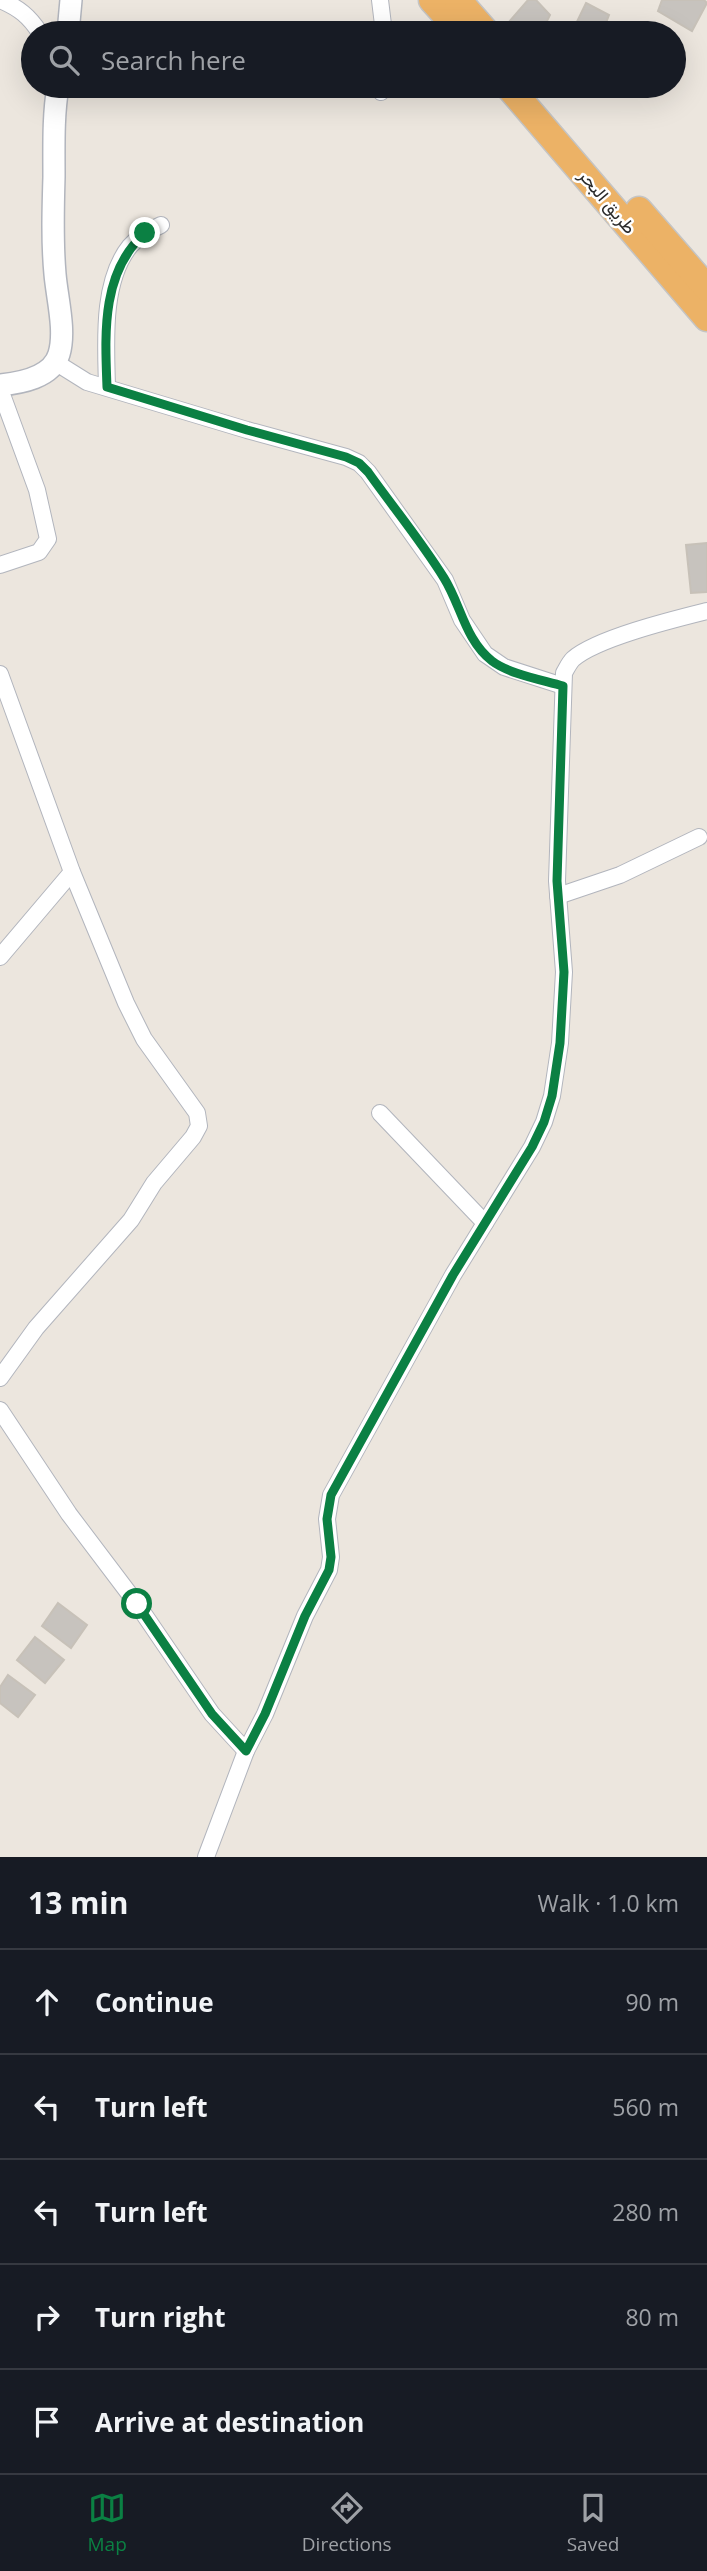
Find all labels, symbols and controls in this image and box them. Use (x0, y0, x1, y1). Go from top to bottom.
search box (21, 21, 686, 98)
icon: search (45, 41, 83, 79)
text: Search here (101, 42, 246, 78)
street label: طريق البحر (573, 163, 642, 238)
route end (129, 217, 160, 248)
route start (121, 1588, 152, 1619)
text: 13 min (28, 1882, 128, 1923)
text: Walk · 1.0 km (537, 1887, 679, 1919)
icon: ahead (28, 1983, 66, 2021)
text: Continue (95, 1984, 214, 2020)
text: 90 m (625, 1986, 679, 2018)
icon: left (28, 2088, 66, 2126)
text: Turn left (95, 2089, 207, 2125)
text: 560 m (612, 2091, 679, 2123)
icon: left (28, 2193, 66, 2231)
text: Turn left (95, 2194, 207, 2230)
text: 280 m (612, 2196, 679, 2228)
icon: right (28, 2298, 66, 2336)
text: Turn right (95, 2299, 226, 2335)
text: 80 m (625, 2301, 679, 2333)
icon: arrive (28, 2403, 66, 2441)
text: Arrive at destination (95, 2404, 364, 2440)
tab: Map (88, 2489, 127, 2557)
tab: Directions (302, 2489, 392, 2557)
tab: Saved (567, 2489, 619, 2557)

